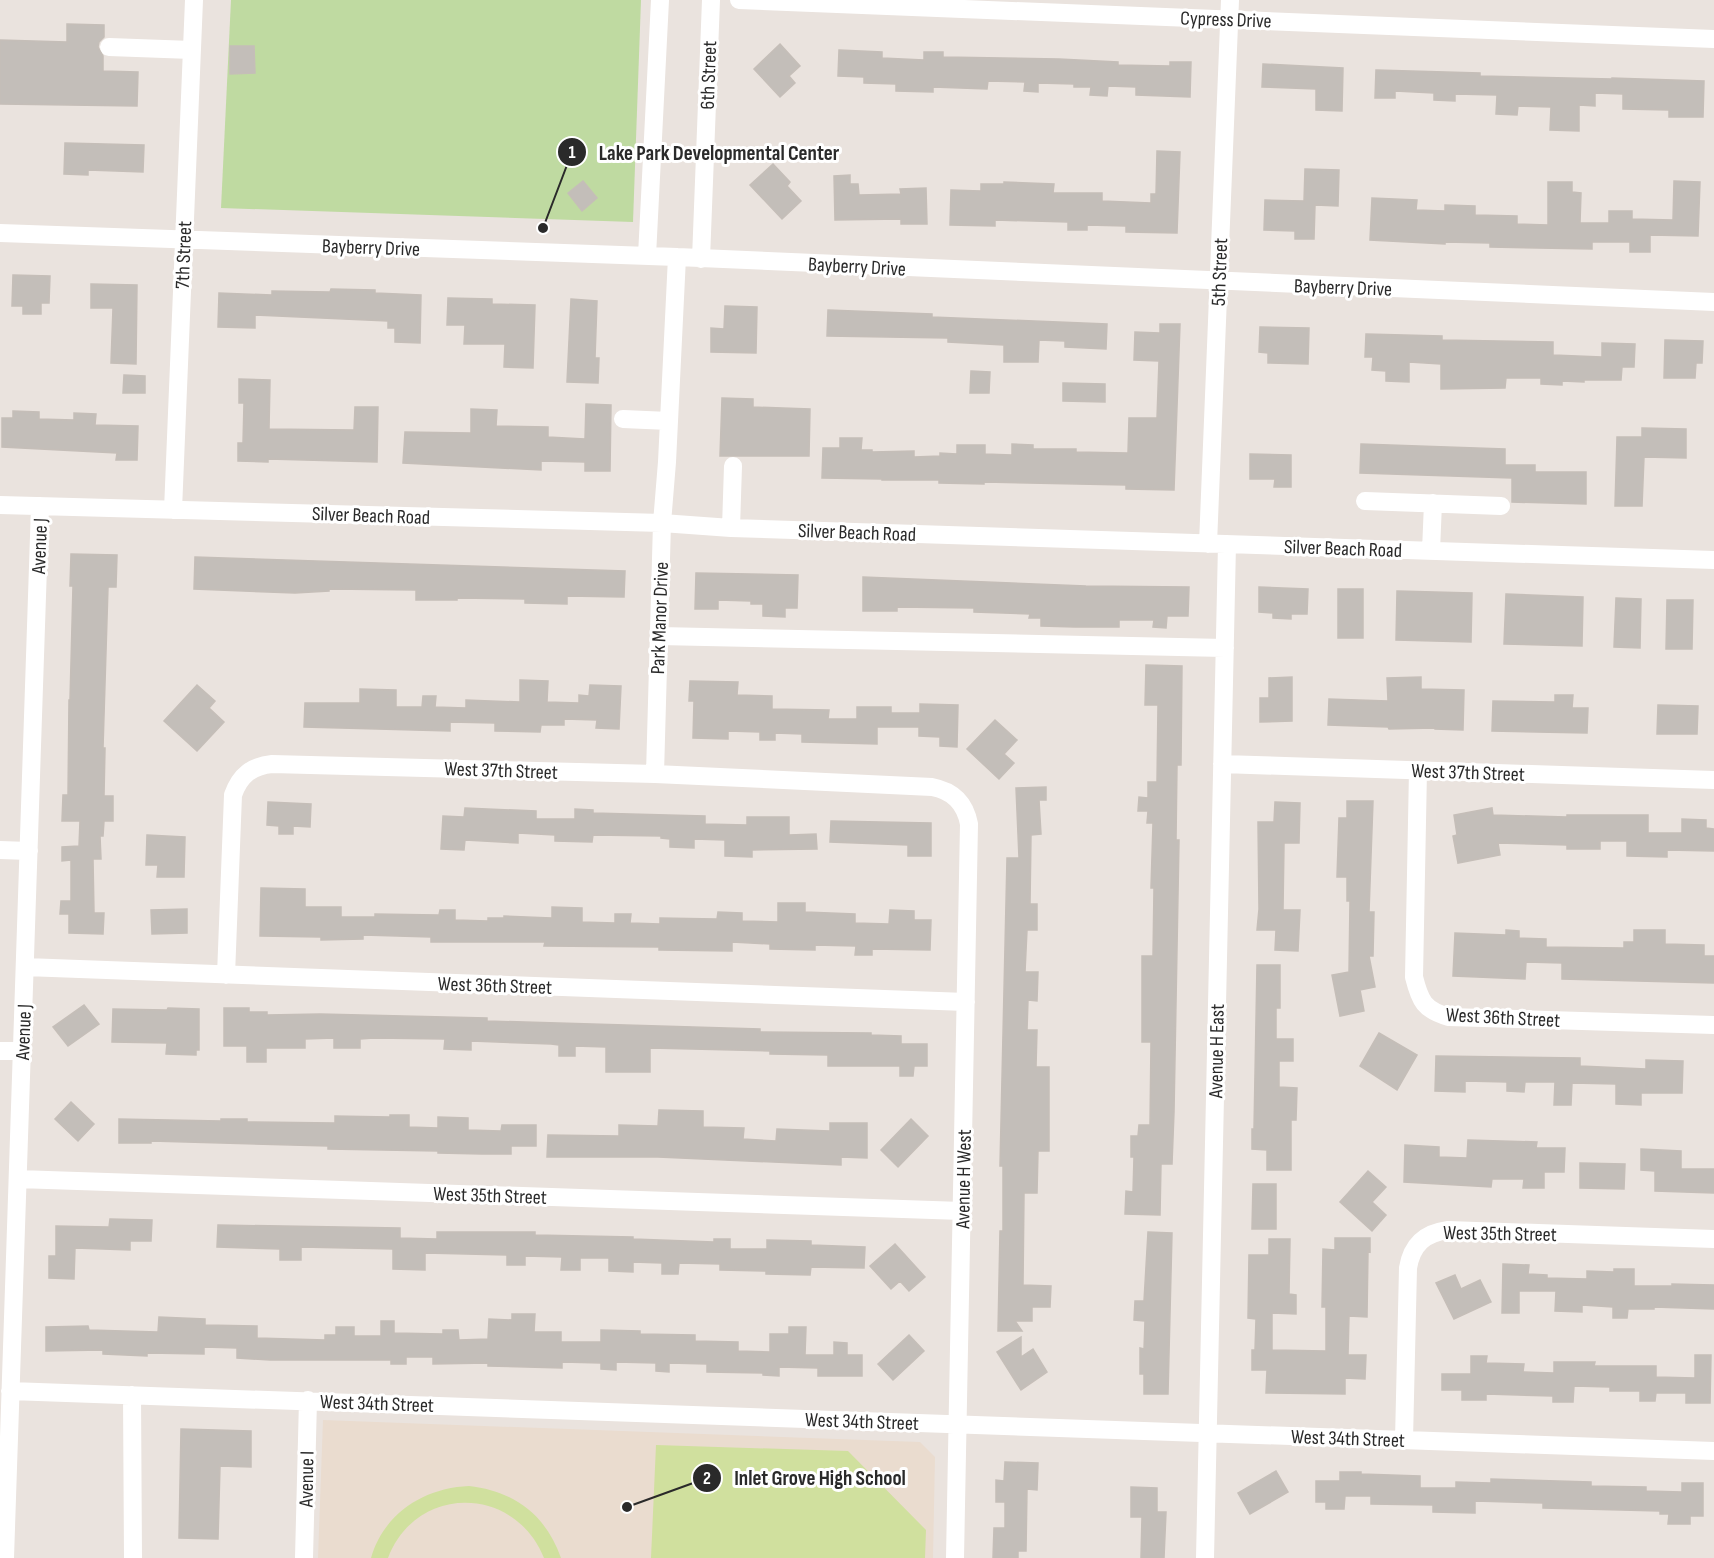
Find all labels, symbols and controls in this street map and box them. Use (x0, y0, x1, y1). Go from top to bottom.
street label: Cypress Drive (1180, 6, 1272, 34)
street label: 6th Street (696, 40, 722, 110)
callout: Lake Park Developmental Center (557, 133, 852, 172)
text: Lake Park Developmental Center (599, 141, 840, 166)
text: 1 (568, 142, 576, 163)
street label: 7th Street (171, 221, 197, 290)
street label: Bayberry Drive (322, 234, 420, 262)
street label: 5th Street (1207, 238, 1233, 306)
street label: Bayberry Drive (807, 252, 907, 282)
street label: Bayberry Drive (1294, 274, 1392, 302)
street label: Silver Beach Road (311, 502, 430, 530)
street label: Avenue J (27, 518, 53, 576)
street label: Silver Beach Road (797, 519, 916, 547)
street label: Silver Beach Road (1283, 535, 1402, 563)
street label: Park Manor Drive (646, 561, 674, 675)
street label: West 37th Street (444, 757, 558, 785)
street label: West 37th Street (1411, 759, 1525, 787)
street label: West 36th Street (437, 972, 553, 1000)
street label: West 36th Street (1445, 1003, 1561, 1033)
street label: Avenue J (11, 1004, 37, 1062)
street label: Avenue H East (1204, 1004, 1230, 1099)
street label: Avenue H West (951, 1129, 977, 1230)
street label: West 35th Street (433, 1182, 547, 1210)
street label: West 35th Street (1443, 1221, 1557, 1247)
street label: West 34th Street (320, 1390, 434, 1418)
street label: West 34th Street (805, 1408, 919, 1436)
street label: West 34th Street (1291, 1425, 1405, 1453)
street label: Avenue I (294, 1451, 319, 1508)
callout: Inlet Grove High School (692, 1458, 917, 1497)
text: Inlet Grove High School (734, 1466, 906, 1491)
text: 2 (703, 1468, 711, 1489)

